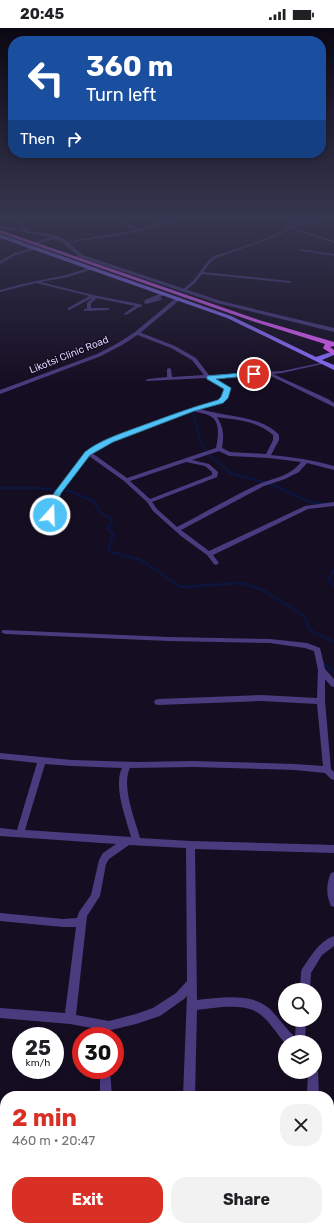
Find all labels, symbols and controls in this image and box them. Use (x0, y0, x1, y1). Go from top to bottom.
text: 20:45 (20, 5, 64, 23)
text: 360 m (86, 50, 173, 83)
icon: left (20, 52, 72, 104)
text: Turn left (86, 84, 156, 106)
icon: right (63, 128, 85, 150)
text: Then (20, 130, 55, 148)
street label: Likotsi Clinic Road (28, 334, 110, 376)
pin (237, 357, 271, 391)
icon: arrive (243, 363, 265, 385)
position arrow (29, 494, 71, 536)
map controls (278, 983, 322, 1079)
button: search (278, 983, 322, 1027)
speed limit sign: 30 (72, 1027, 124, 1079)
button: layers (278, 1035, 322, 1079)
text: 25 (25, 1036, 51, 1060)
text: km/h (26, 1057, 50, 1069)
text: 2 min (12, 1104, 77, 1132)
button: close (280, 1104, 322, 1146)
text: 460 m · 20:47 (12, 1133, 95, 1148)
button: Exit (12, 1177, 163, 1223)
button: Share (171, 1177, 322, 1223)

